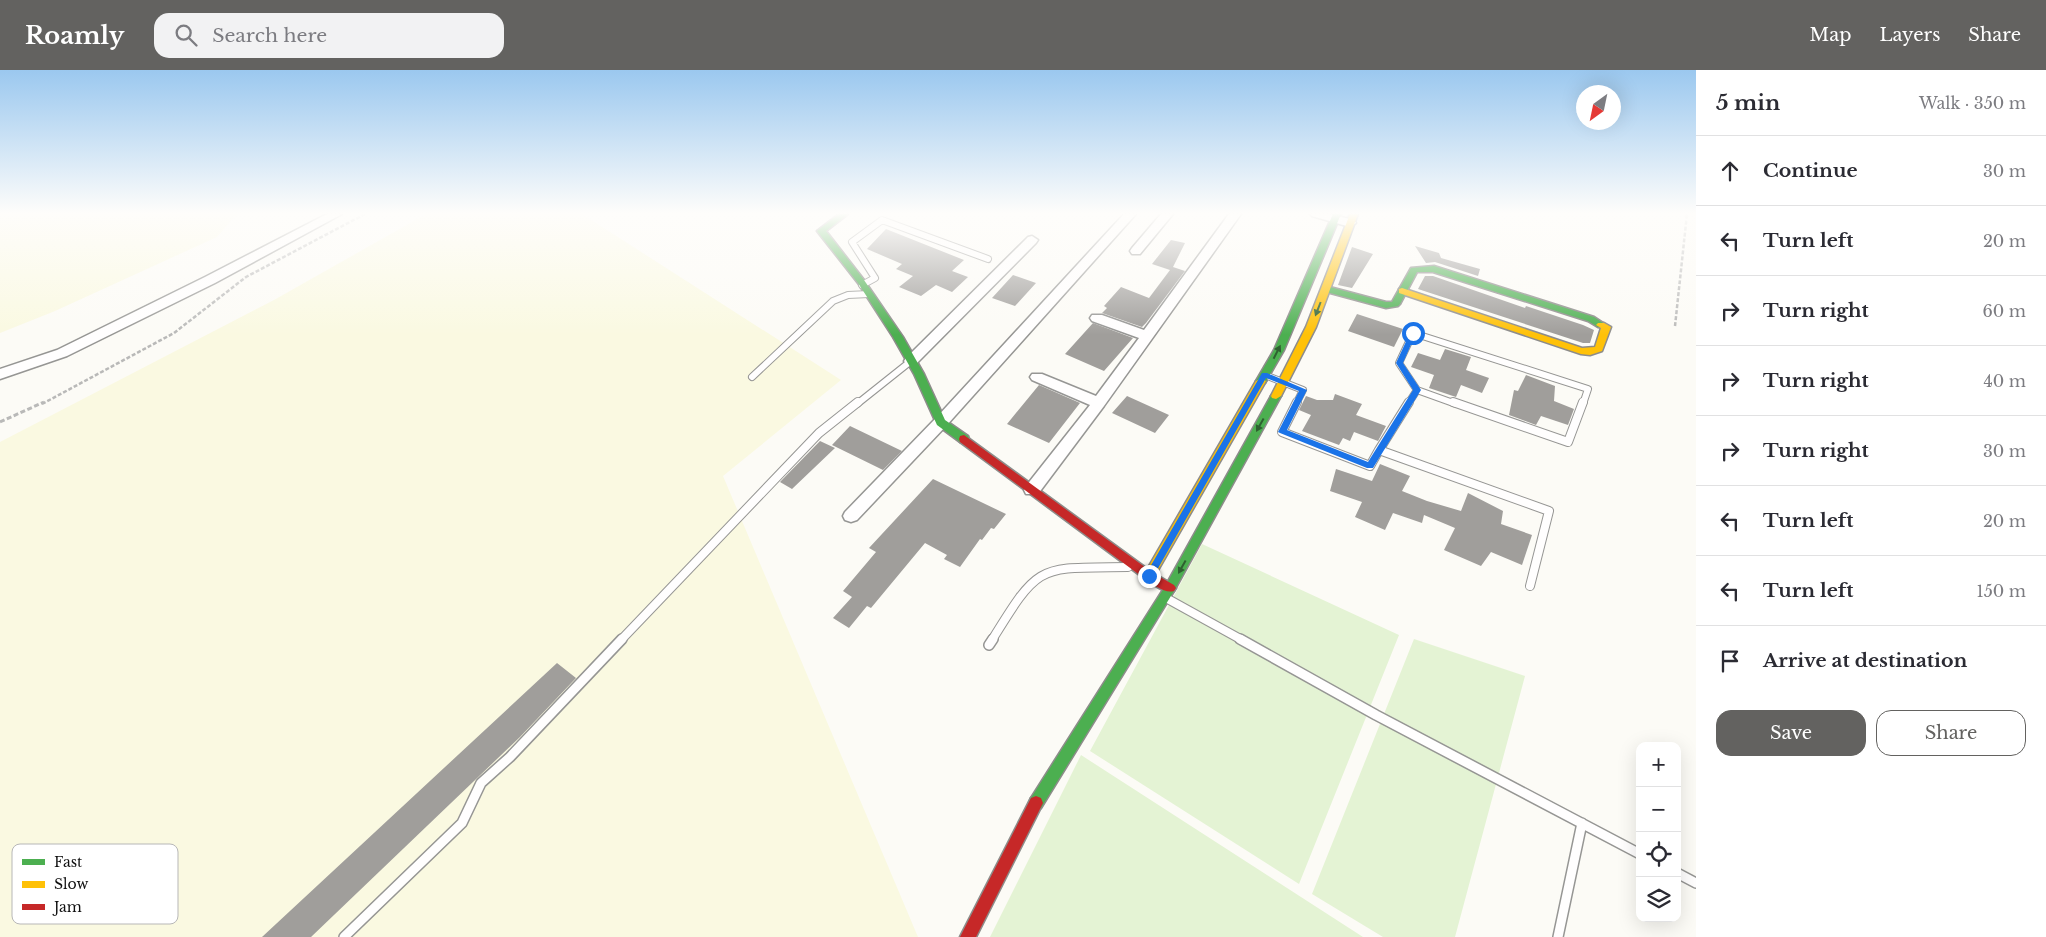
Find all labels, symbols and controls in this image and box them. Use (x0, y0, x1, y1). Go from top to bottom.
search box (154, 13, 504, 58)
text: Roamly (25, 21, 124, 50)
icon: search (172, 21, 200, 49)
text: Search here (212, 24, 327, 47)
text: Map (1810, 24, 1851, 46)
text: Layers (1879, 24, 1940, 46)
text: Share (1968, 24, 2021, 46)
north arrow (1576, 85, 1621, 130)
text: 5 min (1716, 90, 1780, 116)
text: Walk · 350 m (1919, 93, 2026, 113)
icon: ahead (1716, 157, 1744, 185)
text: Continue (1763, 159, 1858, 182)
text: 30 m (1983, 161, 2026, 181)
icon: left (1716, 227, 1744, 255)
text: Turn left (1763, 229, 1854, 252)
text: 20 m (1983, 231, 2026, 251)
icon: right (1716, 297, 1744, 325)
text: Turn right (1763, 299, 1869, 322)
text: 60 m (1983, 301, 2026, 321)
one-way arrow (1314, 302, 1322, 317)
route start (1402, 322, 1425, 345)
one-way arrow (1273, 344, 1281, 359)
icon: right (1716, 367, 1744, 395)
text: Turn right (1763, 369, 1869, 392)
text: 40 m (1983, 371, 2026, 391)
one-way arrow (1256, 417, 1264, 432)
icon: right (1716, 437, 1744, 465)
text: Turn right (1763, 439, 1869, 462)
text: 30 m (1983, 441, 2026, 461)
icon: left (1716, 507, 1744, 535)
text: Turn left (1763, 509, 1854, 532)
text: 20 m (1983, 511, 2026, 531)
one-way arrow (1178, 560, 1186, 574)
route end (1138, 565, 1161, 588)
icon: left (1716, 577, 1744, 605)
text: Turn left (1763, 579, 1854, 602)
text: 150 m (1977, 581, 2026, 601)
icon: arrive (1716, 647, 1744, 675)
text: Arrive at destination (1763, 649, 1967, 672)
button: Save (1716, 710, 1866, 756)
button: Share (1876, 710, 2026, 756)
map controls (1636, 742, 1681, 922)
button: + (1636, 742, 1681, 787)
button: − (1636, 787, 1681, 832)
button: locate (1636, 832, 1681, 877)
legend (12, 844, 178, 924)
text: Fast (54, 853, 83, 871)
text: Slow (54, 875, 88, 893)
button: layers (1636, 877, 1681, 922)
text: Jam (52, 898, 82, 916)

